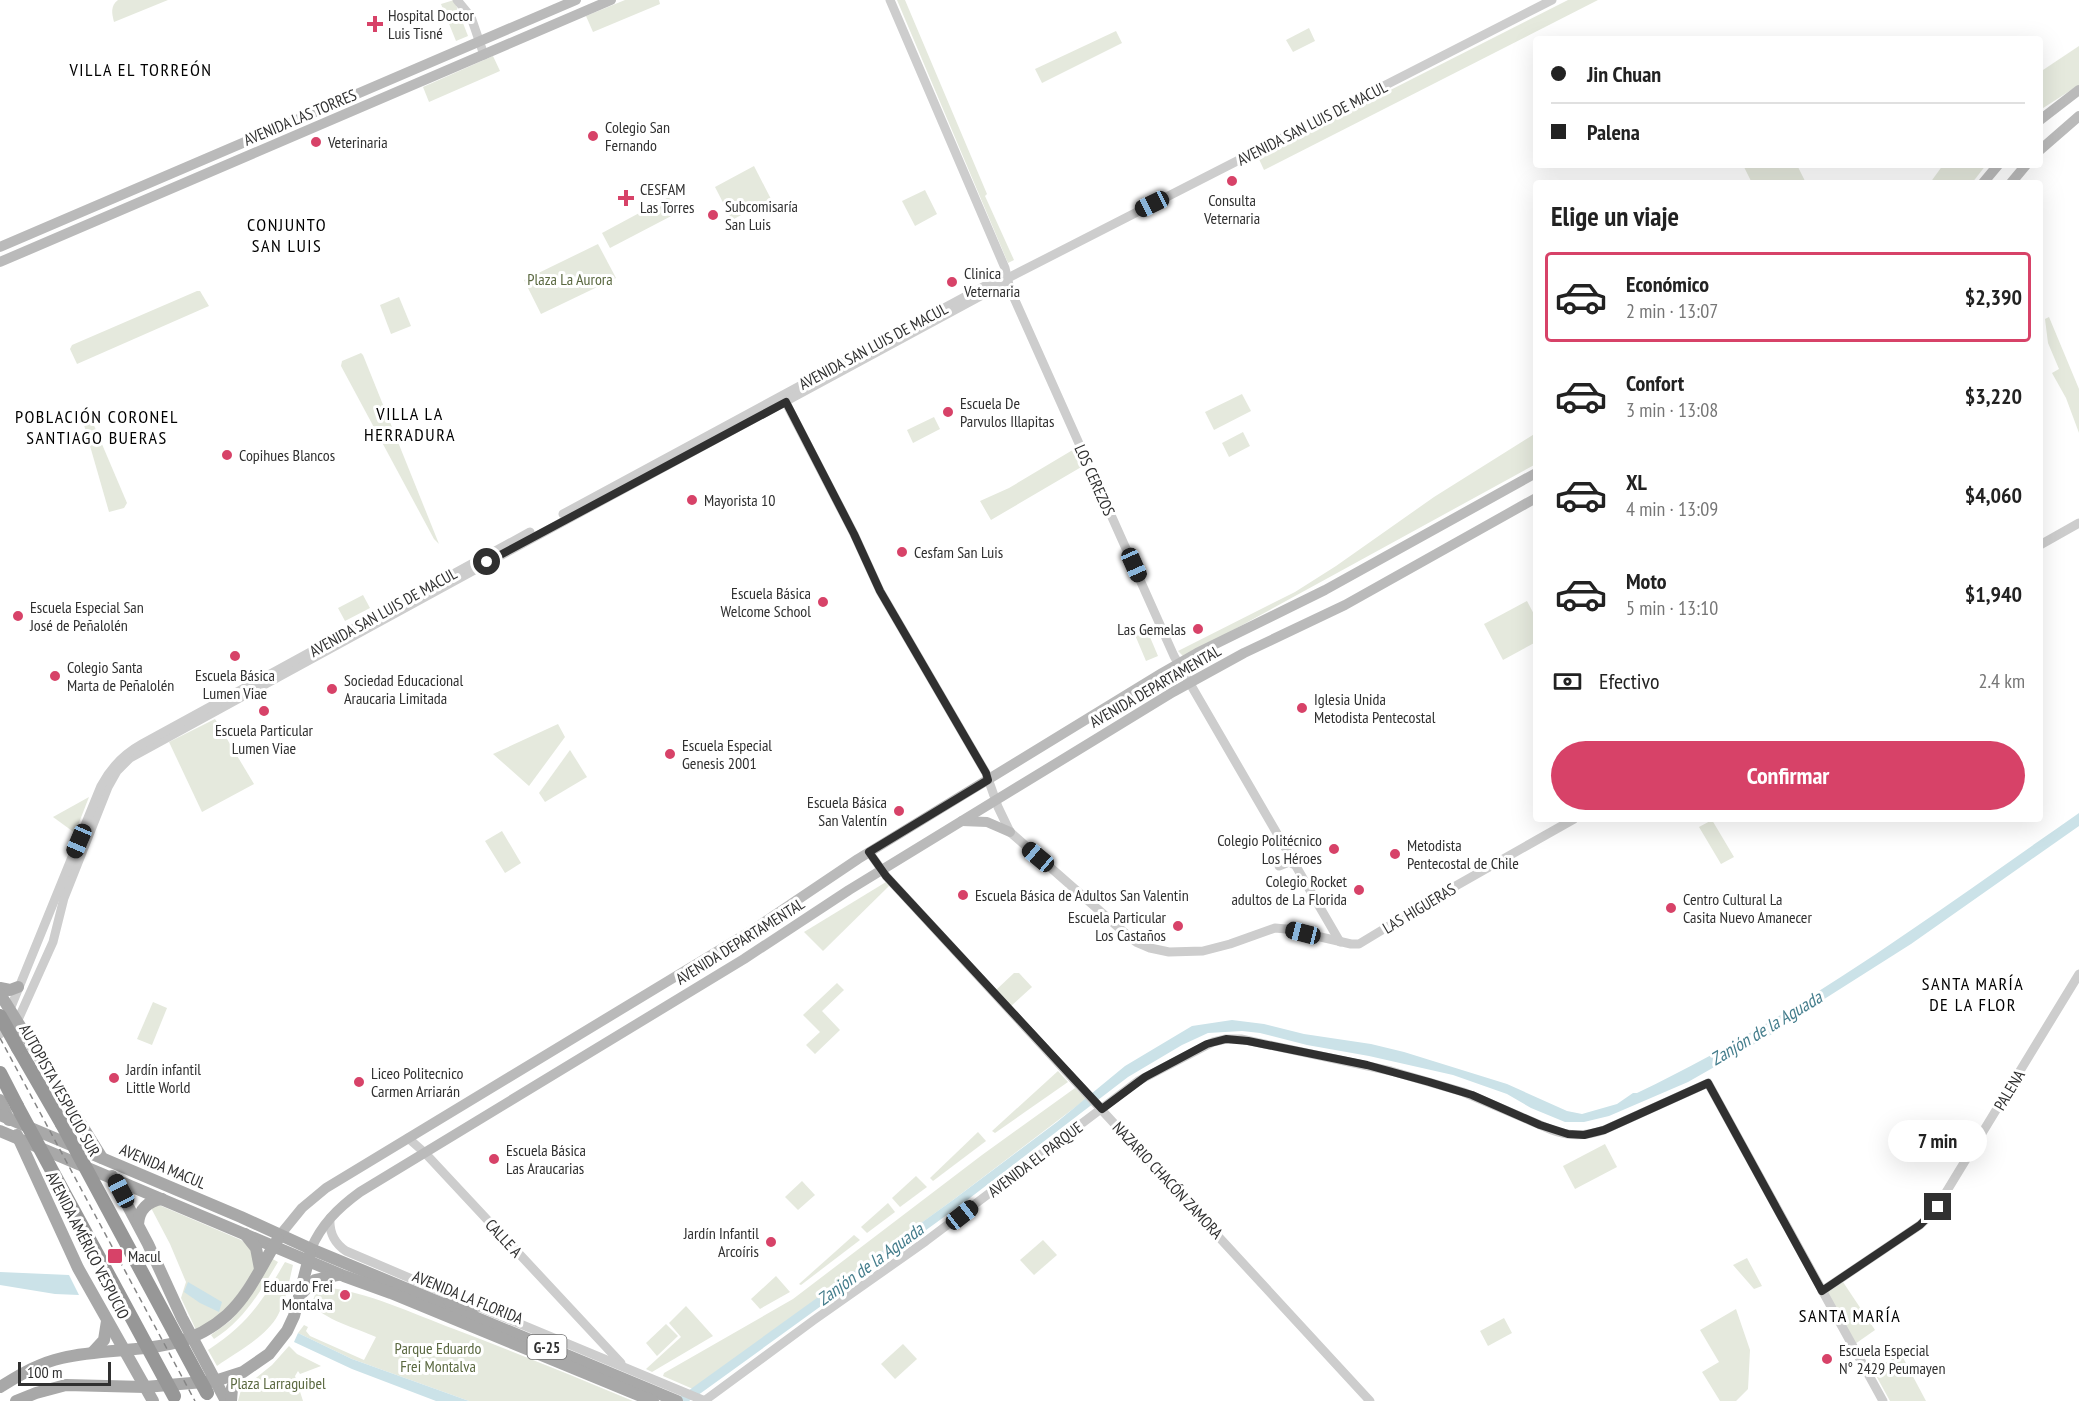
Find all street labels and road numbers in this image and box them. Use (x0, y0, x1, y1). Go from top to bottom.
street label: AVENIDA SAN LUIS DE MACUL (1234, 76, 1391, 170)
street label: AVENIDA LAS TORRES (241, 84, 360, 150)
street label: AVENIDA SAN LUIS DE MACUL (795, 298, 951, 394)
street label: LOS CEREZOS (1070, 441, 1120, 519)
street label: AVENIDA SAN LUIS DE MACUL (306, 563, 461, 661)
street label: AVENIDA DEPARTAMENTAL (1086, 640, 1224, 732)
street label: LAS HIGUERAS (1379, 878, 1459, 938)
street label: AVENIDA DEPARTAMENTAL (672, 893, 808, 989)
street label: AUTOPISTA VESPUCIO SUR (15, 1020, 105, 1160)
street label: PALENA (1989, 1066, 2029, 1114)
street label: AVENIDA EL PARQUE (984, 1117, 1086, 1201)
street label: NAZARIO CHACÓN ZAMORA (1109, 1117, 1228, 1243)
street label: AVENIDA MACUL (117, 1139, 209, 1193)
street label: AVENIDA AMÉRICO VESPUCIO (42, 1168, 134, 1322)
street label: CALLE A (481, 1215, 527, 1262)
street label: AVENIDA LA FLORIDA (410, 1266, 527, 1328)
road number: G-25 (528, 1335, 566, 1359)

